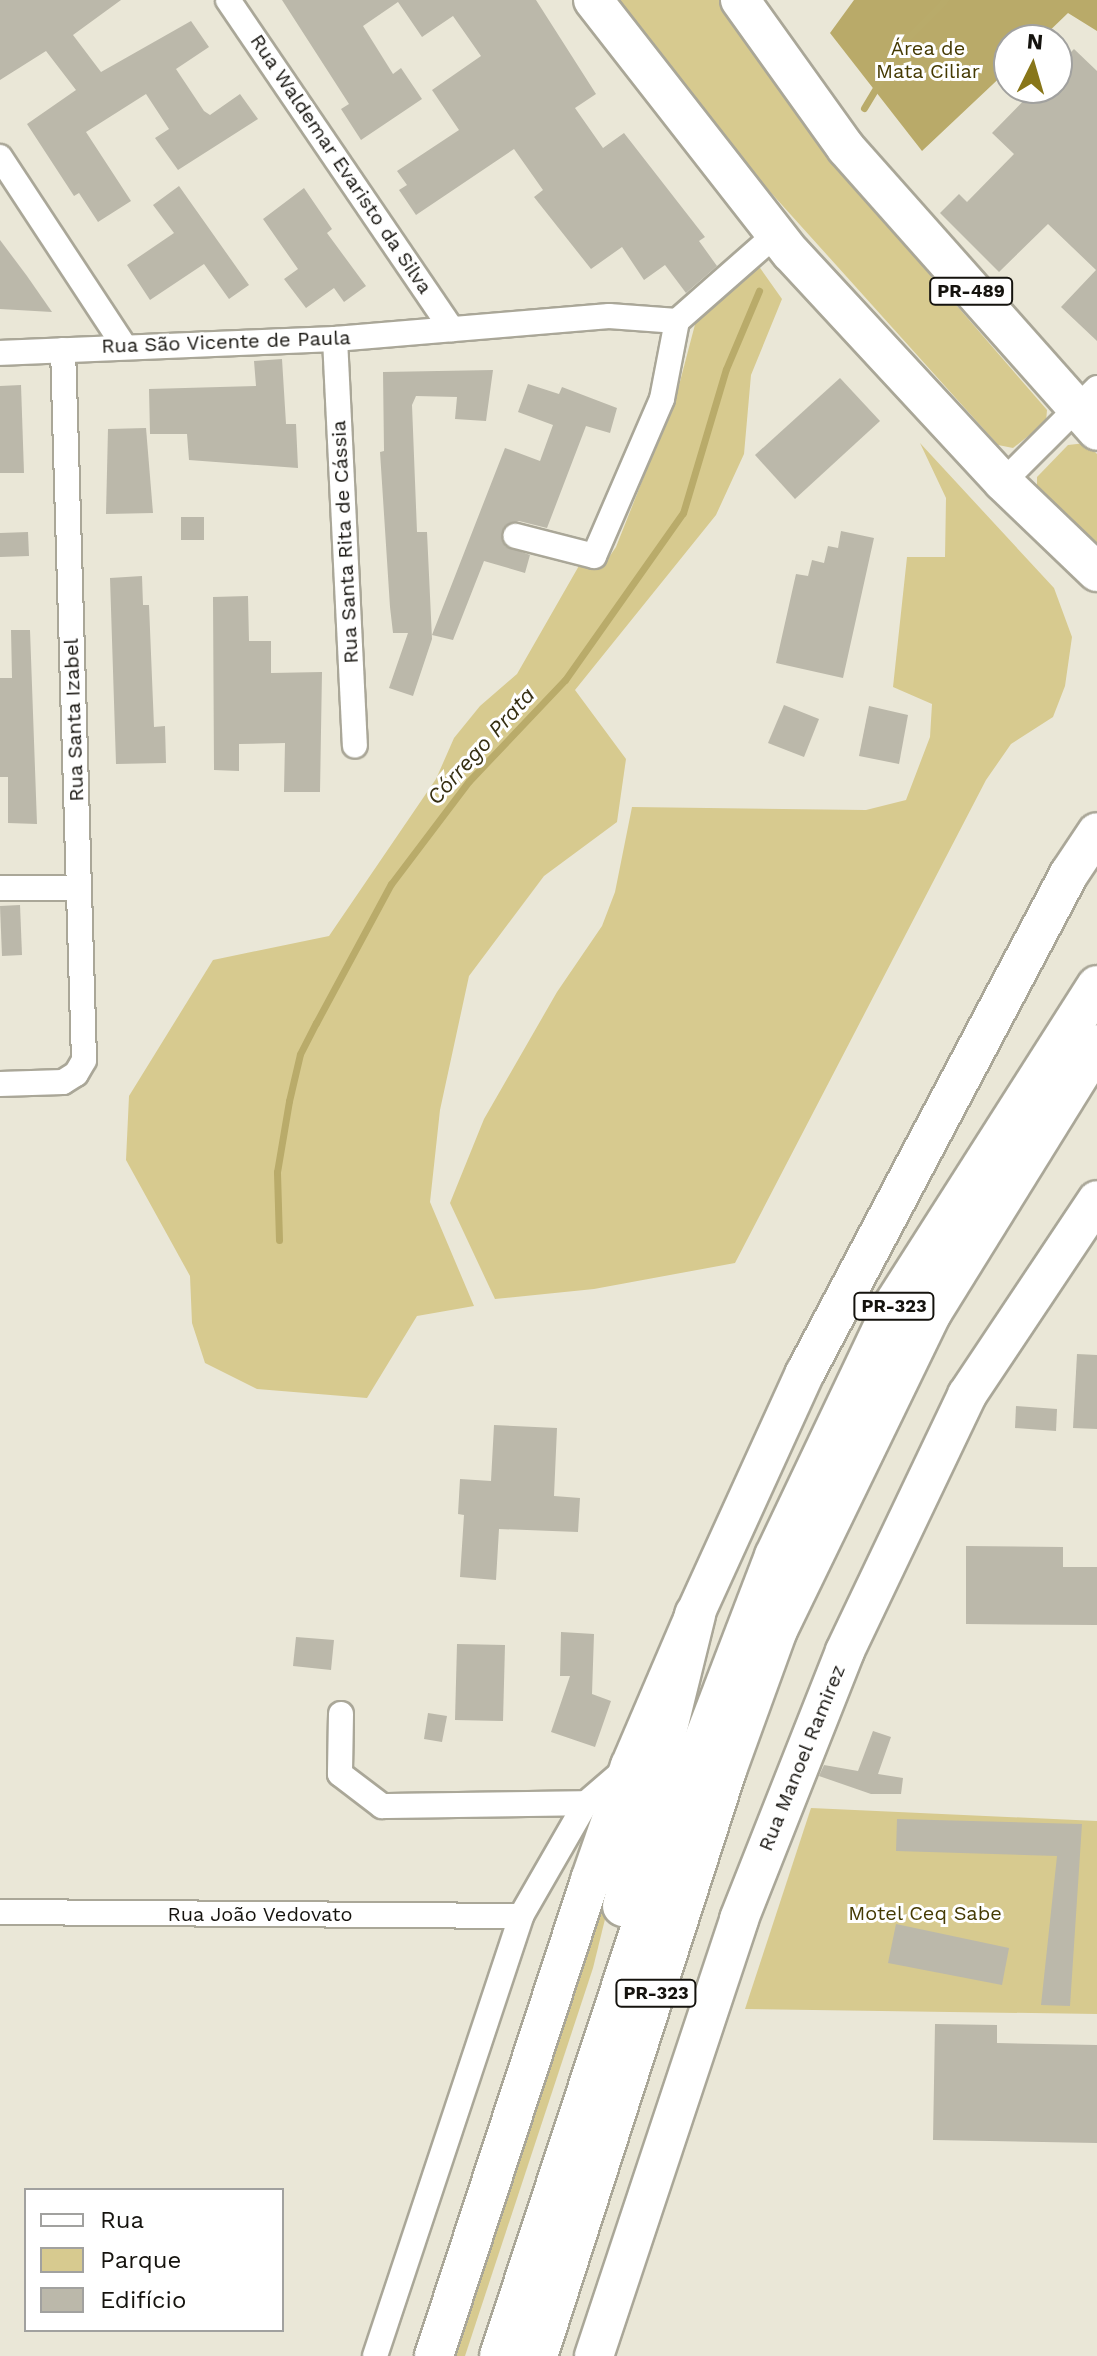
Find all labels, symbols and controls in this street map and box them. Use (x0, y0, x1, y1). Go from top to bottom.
north arrow (993, 24, 1073, 104)
text: N (1026, 28, 1044, 55)
street label: Rua Waldemar Evaristo da Silva (244, 29, 438, 299)
park label: Área de Mata Ciliar (876, 37, 980, 84)
road number: PR-489 (929, 277, 1013, 305)
street label: Rua São Vicente de Paula (100, 326, 352, 358)
street label: Rua Santa Rita de Cássia (327, 419, 363, 665)
street label: Rua Santa Izabel (59, 638, 89, 802)
water label: Córrego Prata (421, 682, 541, 810)
road number: PR-323 (852, 1292, 936, 1320)
street label: Rua Manoel Ramirez (753, 1661, 851, 1855)
park label: Motel Ceq Sabe (848, 1901, 1002, 1925)
street label: Rua João Vedovato (167, 1902, 353, 1926)
road number: PR-323 (614, 1979, 698, 2007)
legend (24, 2188, 284, 2332)
text: Rua (100, 2206, 144, 2234)
text: Parque (100, 2246, 181, 2274)
text: Edifício (100, 2286, 186, 2314)

